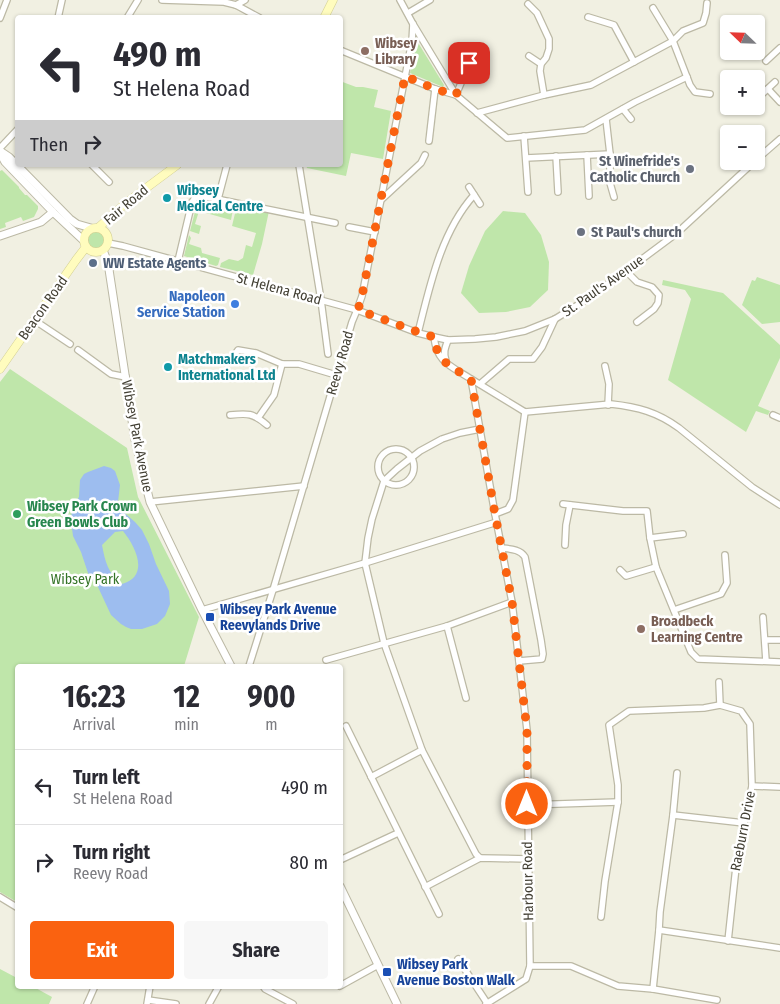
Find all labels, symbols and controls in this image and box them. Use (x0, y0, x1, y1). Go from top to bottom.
north arrow (720, 15, 765, 60)
map controls (720, 15, 765, 170)
text: 490 m (113, 33, 202, 75)
icon: left (30, 35, 95, 100)
place label: Wibsey Library (375, 35, 417, 68)
pin (448, 42, 490, 84)
marker: Wibsey Library (359, 45, 371, 57)
icon: arrive (455, 49, 483, 77)
button: + (720, 70, 765, 115)
text: St Helena Road (113, 75, 250, 102)
button: − (720, 125, 765, 170)
icon: right (78, 130, 106, 158)
text: Then (30, 133, 68, 156)
place label: St Winefride's Catholic Church (590, 153, 680, 186)
marker: St Winefride's Catholic Church (684, 163, 696, 175)
street label: Fair Road (100, 181, 152, 229)
place label: Wibsey Medical Centre (177, 182, 263, 215)
marker: Wibsey Medical Centre (161, 192, 173, 204)
place label: St Paul's church (591, 224, 682, 241)
marker: St Paul's church (575, 226, 587, 238)
street label: St. Paul's Avenue (559, 251, 647, 321)
place label: WW Estate Agents (103, 255, 206, 272)
marker: WW Estate Agents (87, 257, 99, 269)
street label: St Helena Road (235, 269, 323, 309)
street label: Beacon Road (15, 273, 71, 343)
place label: Napoleon Service Station (137, 288, 225, 321)
marker: Napoleon Service Station (229, 298, 241, 310)
street label: Reevy Road (323, 329, 357, 397)
place label: Matchmakers International Ltd (178, 351, 276, 384)
marker: Matchmakers International Ltd (162, 361, 174, 373)
street label: Wibsey Park Avenue (118, 378, 156, 494)
place label: Wibsey Park Crown Green Bowls Club (27, 498, 137, 531)
marker: Wibsey Park Crown Green Bowls Club (11, 508, 23, 520)
park label: Wibsey Park (51, 571, 120, 588)
place label: Wibsey Park Avenue Reevylands Drive (220, 601, 337, 634)
marker: Wibsey Park Avenue Reevylands Drive (204, 611, 216, 623)
place label: Broadbeck Learning Centre (651, 613, 743, 646)
marker: Broadbeck Learning Centre (635, 623, 647, 635)
text: 16:23 (62, 679, 126, 715)
text: 12 (173, 679, 200, 715)
text: 900 (247, 679, 296, 715)
text: Arrival (73, 715, 115, 734)
text: min (174, 715, 199, 734)
text: m (265, 715, 278, 734)
text: Turn left (73, 766, 140, 789)
icon: left (30, 773, 58, 801)
text: 490 m (281, 776, 328, 799)
position arrow (500, 777, 552, 829)
text: St Helena Road (73, 789, 173, 808)
street label: Raeburn Drive (727, 789, 759, 872)
text: Turn right (73, 841, 150, 864)
street label: Harbour Road (519, 841, 537, 921)
icon: right (30, 848, 58, 876)
text: 80 m (290, 851, 328, 874)
text: Reevy Road (73, 864, 148, 883)
button: Exit (30, 921, 174, 979)
button: Share (184, 921, 328, 979)
place label: Wibsey Park Avenue Boston Walk (396, 956, 516, 989)
marker: Wibsey Park Avenue Boston Walk (381, 966, 393, 978)

